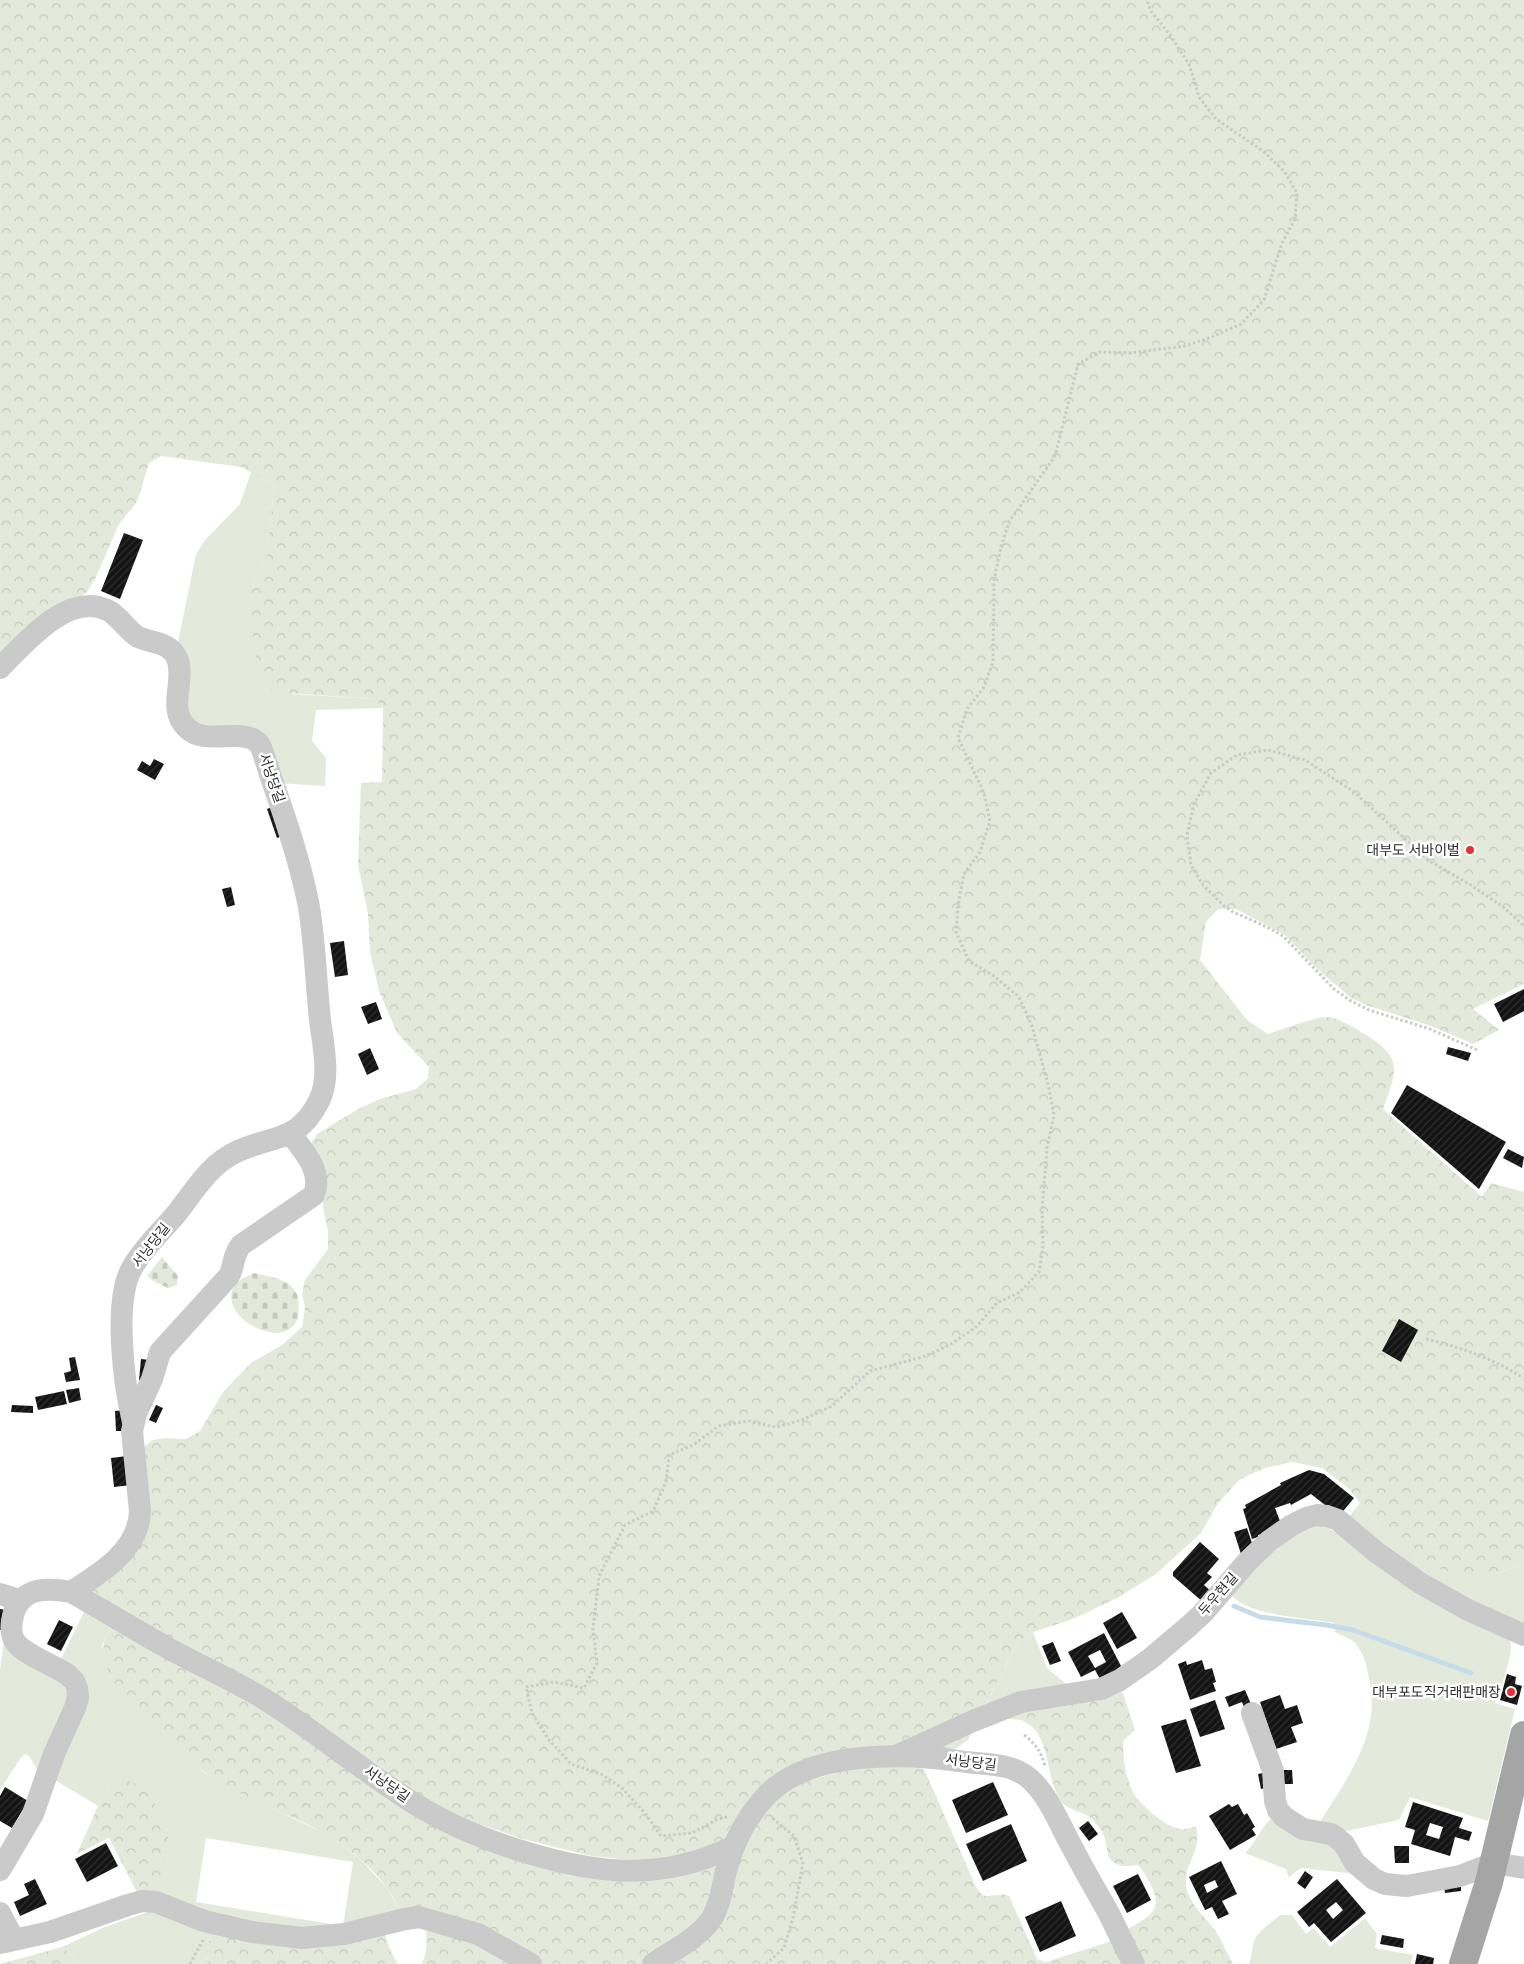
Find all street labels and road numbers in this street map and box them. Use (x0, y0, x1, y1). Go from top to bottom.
street label: 서낭당길 (256, 751, 289, 805)
street label: 서낭당길 (128, 1219, 173, 1270)
street label: 두우현길 (1194, 1569, 1241, 1619)
street label: 서낭당길 (944, 1750, 998, 1773)
street label: 서낭당길 (361, 1762, 413, 1805)

